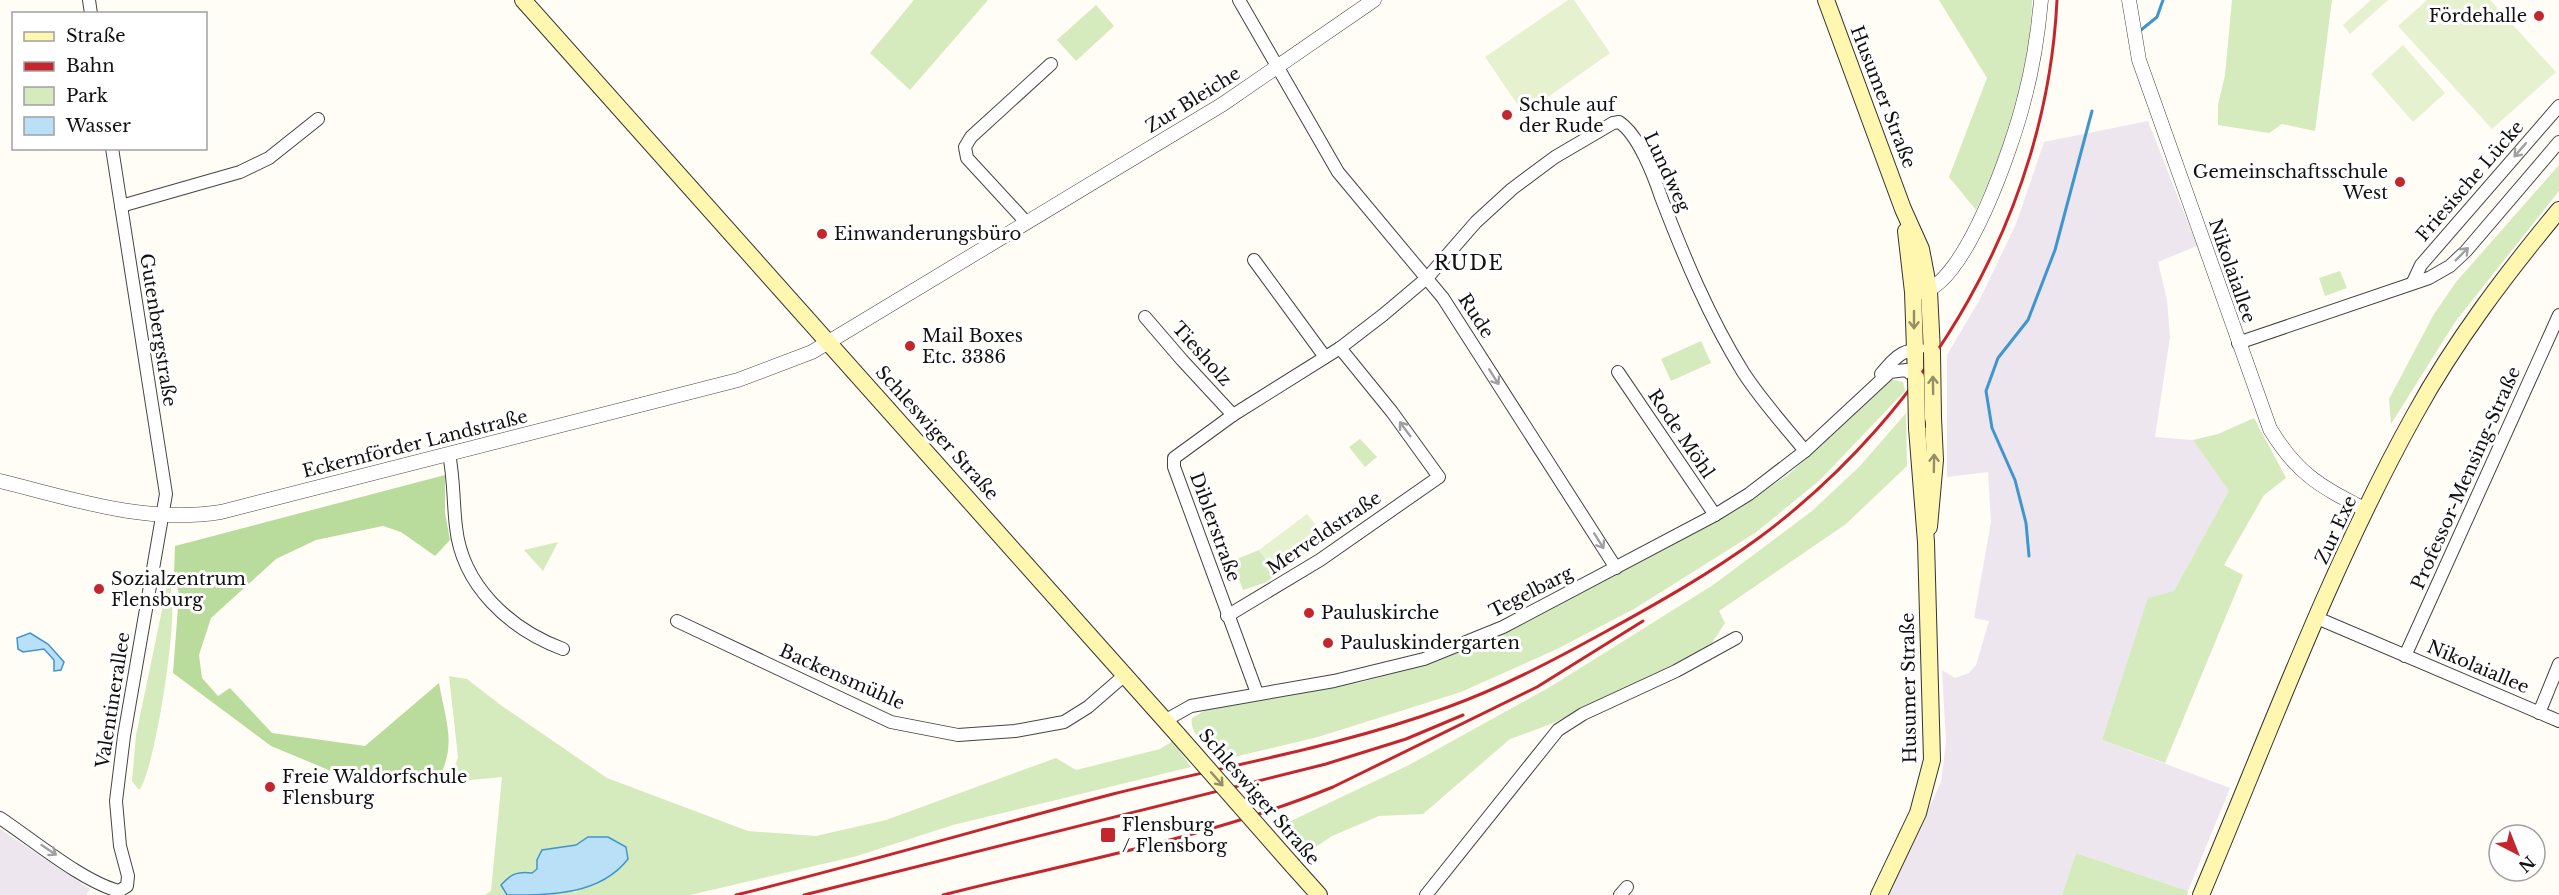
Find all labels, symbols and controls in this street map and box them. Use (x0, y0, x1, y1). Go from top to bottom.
place label: Fördehalle (2429, 5, 2527, 27)
marker: Fördehalle (2532, 9, 2546, 23)
legend (12, 12, 207, 150)
street label: Husumer Straße (1846, 23, 1920, 171)
text: Straße (66, 25, 126, 47)
text: Bahn (66, 55, 115, 77)
street label: Zur Bleiche (1142, 62, 1244, 138)
text: Park (66, 85, 108, 107)
place label: Schule auf der Rude (1519, 94, 1618, 137)
marker: Schule auf der Rude (1500, 108, 1514, 122)
text: Wasser (65, 115, 131, 137)
street label: Friesische Lücke (2412, 116, 2528, 246)
street label: Lundweg (1639, 129, 1695, 216)
one-way arrow (2513, 142, 2527, 157)
place label: Gemeinschaftsschule West (2193, 161, 2388, 204)
marker: Gemeinschaftsschule West (2393, 175, 2407, 189)
street label: Nikolaiallee (2204, 216, 2260, 326)
place label: Einwanderungsbüro (834, 223, 1021, 245)
marker: Einwanderungsbüro (815, 227, 829, 241)
one-way arrow (2455, 246, 2470, 261)
district label: RUDE (1434, 251, 1504, 275)
street label: Gutenbergstraße (135, 252, 181, 408)
street label: Rude (1454, 290, 1498, 342)
one-way arrow (1908, 310, 1920, 330)
street label: Tiesholz (1168, 317, 1236, 391)
place label: Mail Boxes Etc. 3386 (922, 325, 1023, 368)
marker: Mail Boxes Etc. 3386 (903, 339, 917, 353)
street label: Schleswiger Straße (871, 361, 1003, 505)
street label: Professor-Mensing-Straße (2407, 363, 2525, 593)
one-way arrow (1488, 368, 1500, 385)
one-way arrow (1927, 375, 1938, 395)
street label: Rode Möhl (1643, 385, 1719, 483)
street label: Eckernförder Landstraße (300, 405, 530, 483)
one-way arrow (1398, 422, 1411, 438)
one-way arrow (1929, 454, 1940, 474)
street label: Diblerstraße (1185, 469, 1245, 585)
street label: Merveldstraße (1263, 487, 1385, 579)
street label: Zur Exe (2311, 492, 2361, 568)
one-way arrow (1594, 532, 1606, 549)
street label: Tegelbarg (1486, 561, 1577, 622)
place label: Sozialzentrum Flensburg (111, 568, 246, 611)
marker: Sozialzentrum Flensburg (92, 582, 106, 596)
place label: Pauluskirche (1321, 602, 1439, 624)
marker: Pauluskirche (1302, 606, 1316, 620)
street label: Husumer Straße (1897, 612, 1921, 764)
street label: Valentinerallee (91, 630, 135, 771)
place label: Pauluskindergarten (1340, 632, 1520, 654)
marker: Pauluskindergarten (1321, 636, 1335, 650)
street label: Nikolaiallee (2424, 636, 2532, 698)
street label: Backensmühle (776, 640, 908, 714)
street label: Schleswiger Straße (1194, 724, 1324, 870)
place label: Freie Waldorfschule Flensburg (282, 766, 467, 809)
one-way arrow (1210, 771, 1224, 786)
marker: Freie Waldorfschule Flensburg (263, 780, 277, 794)
place label: Flensburg / Flensborg (1122, 814, 1227, 857)
north arrow (2487, 823, 2547, 883)
marker: Flensburg / Flensborg (1099, 826, 1117, 844)
one-way arrow (40, 844, 57, 857)
text: N (2515, 852, 2539, 877)

